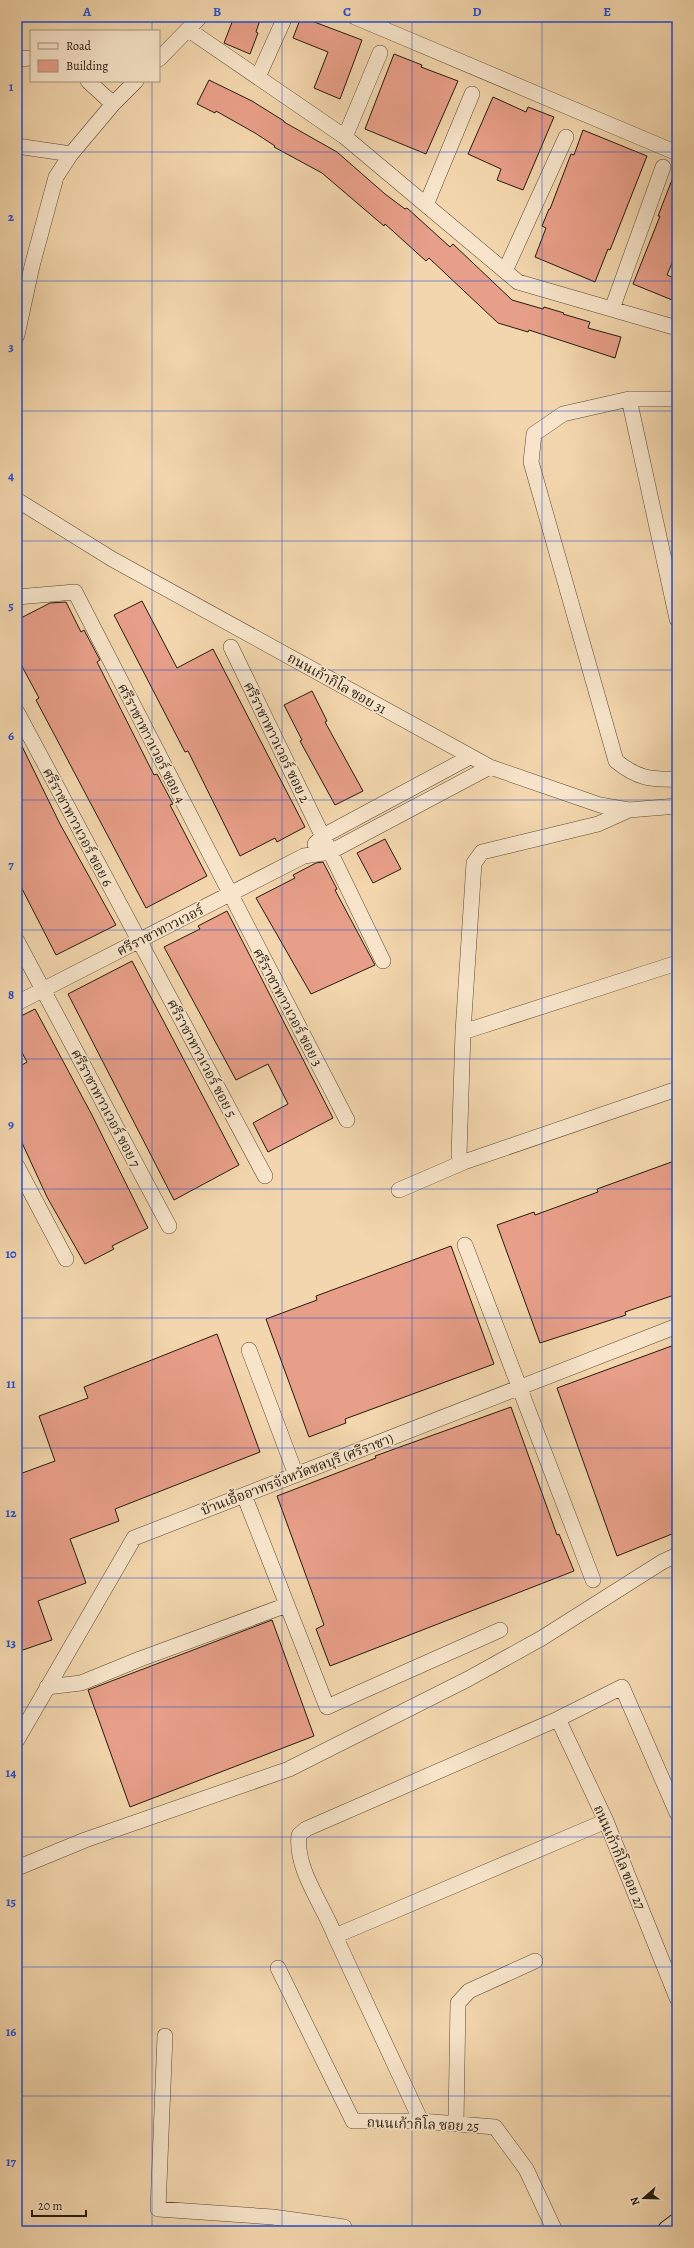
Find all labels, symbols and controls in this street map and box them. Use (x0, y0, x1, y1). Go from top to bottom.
text: A (82, 3, 92, 20)
text: B (213, 3, 221, 20)
text: C (343, 3, 351, 20)
text: D (472, 3, 482, 20)
text: E (603, 3, 611, 20)
legend (30, 30, 160, 82)
text: Road (66, 38, 92, 54)
text: Building (66, 58, 108, 74)
text: 1 (9, 78, 14, 95)
text: 2 (8, 208, 15, 225)
text: 3 (8, 338, 14, 355)
text: 4 (8, 467, 14, 484)
text: 5 (8, 597, 14, 614)
street label: ถนนเก้ากิโล ซอย 31 (284, 647, 390, 719)
street label: ศรีราชาทาวเวอร์ ซอย 2 (239, 679, 314, 806)
street label: ศรีราชาทาวเวอร์ ซอย 4 (113, 680, 190, 806)
text: 6 (8, 727, 14, 744)
street label: ศรีราชาทาวเวอร์ ซอย 6 (38, 764, 117, 890)
text: 7 (8, 856, 14, 873)
street label: ศรีราชาทาวเวอร์ (113, 900, 208, 961)
street label: ศรีราชาทาวเวอร์ ซอย 3 (248, 945, 327, 1070)
text: 8 (8, 986, 14, 1003)
street label: ศรีราชาทาวเวอร์ ซอย 5 (162, 996, 241, 1121)
street label: ศรีราชาทาวเวอร์ ซอย 7 (66, 1046, 145, 1171)
text: 9 (8, 1116, 14, 1133)
text: 10 (5, 1245, 17, 1262)
text: 11 (6, 1375, 16, 1392)
street label: บ้านเอื้ออาทรจังหวัดชลบุรี (ศรีราชา) (198, 1428, 396, 1520)
text: 12 (6, 1504, 17, 1521)
text: 13 (6, 1634, 17, 1651)
text: 14 (6, 1764, 16, 1781)
street label: ถนนเก้ากิโล ขอย 27 (589, 1802, 651, 1913)
text: 15 (6, 1893, 17, 1910)
text: 16 (6, 2023, 16, 2040)
street label: ถนนเก้ากิโล ซอย 25 (366, 2112, 480, 2136)
text: 17 (6, 2153, 17, 2170)
north arrow (624, 2178, 664, 2218)
scale bar (32, 2192, 86, 2218)
text: N (627, 2195, 643, 2208)
text: 20 m (38, 2198, 62, 2214)

